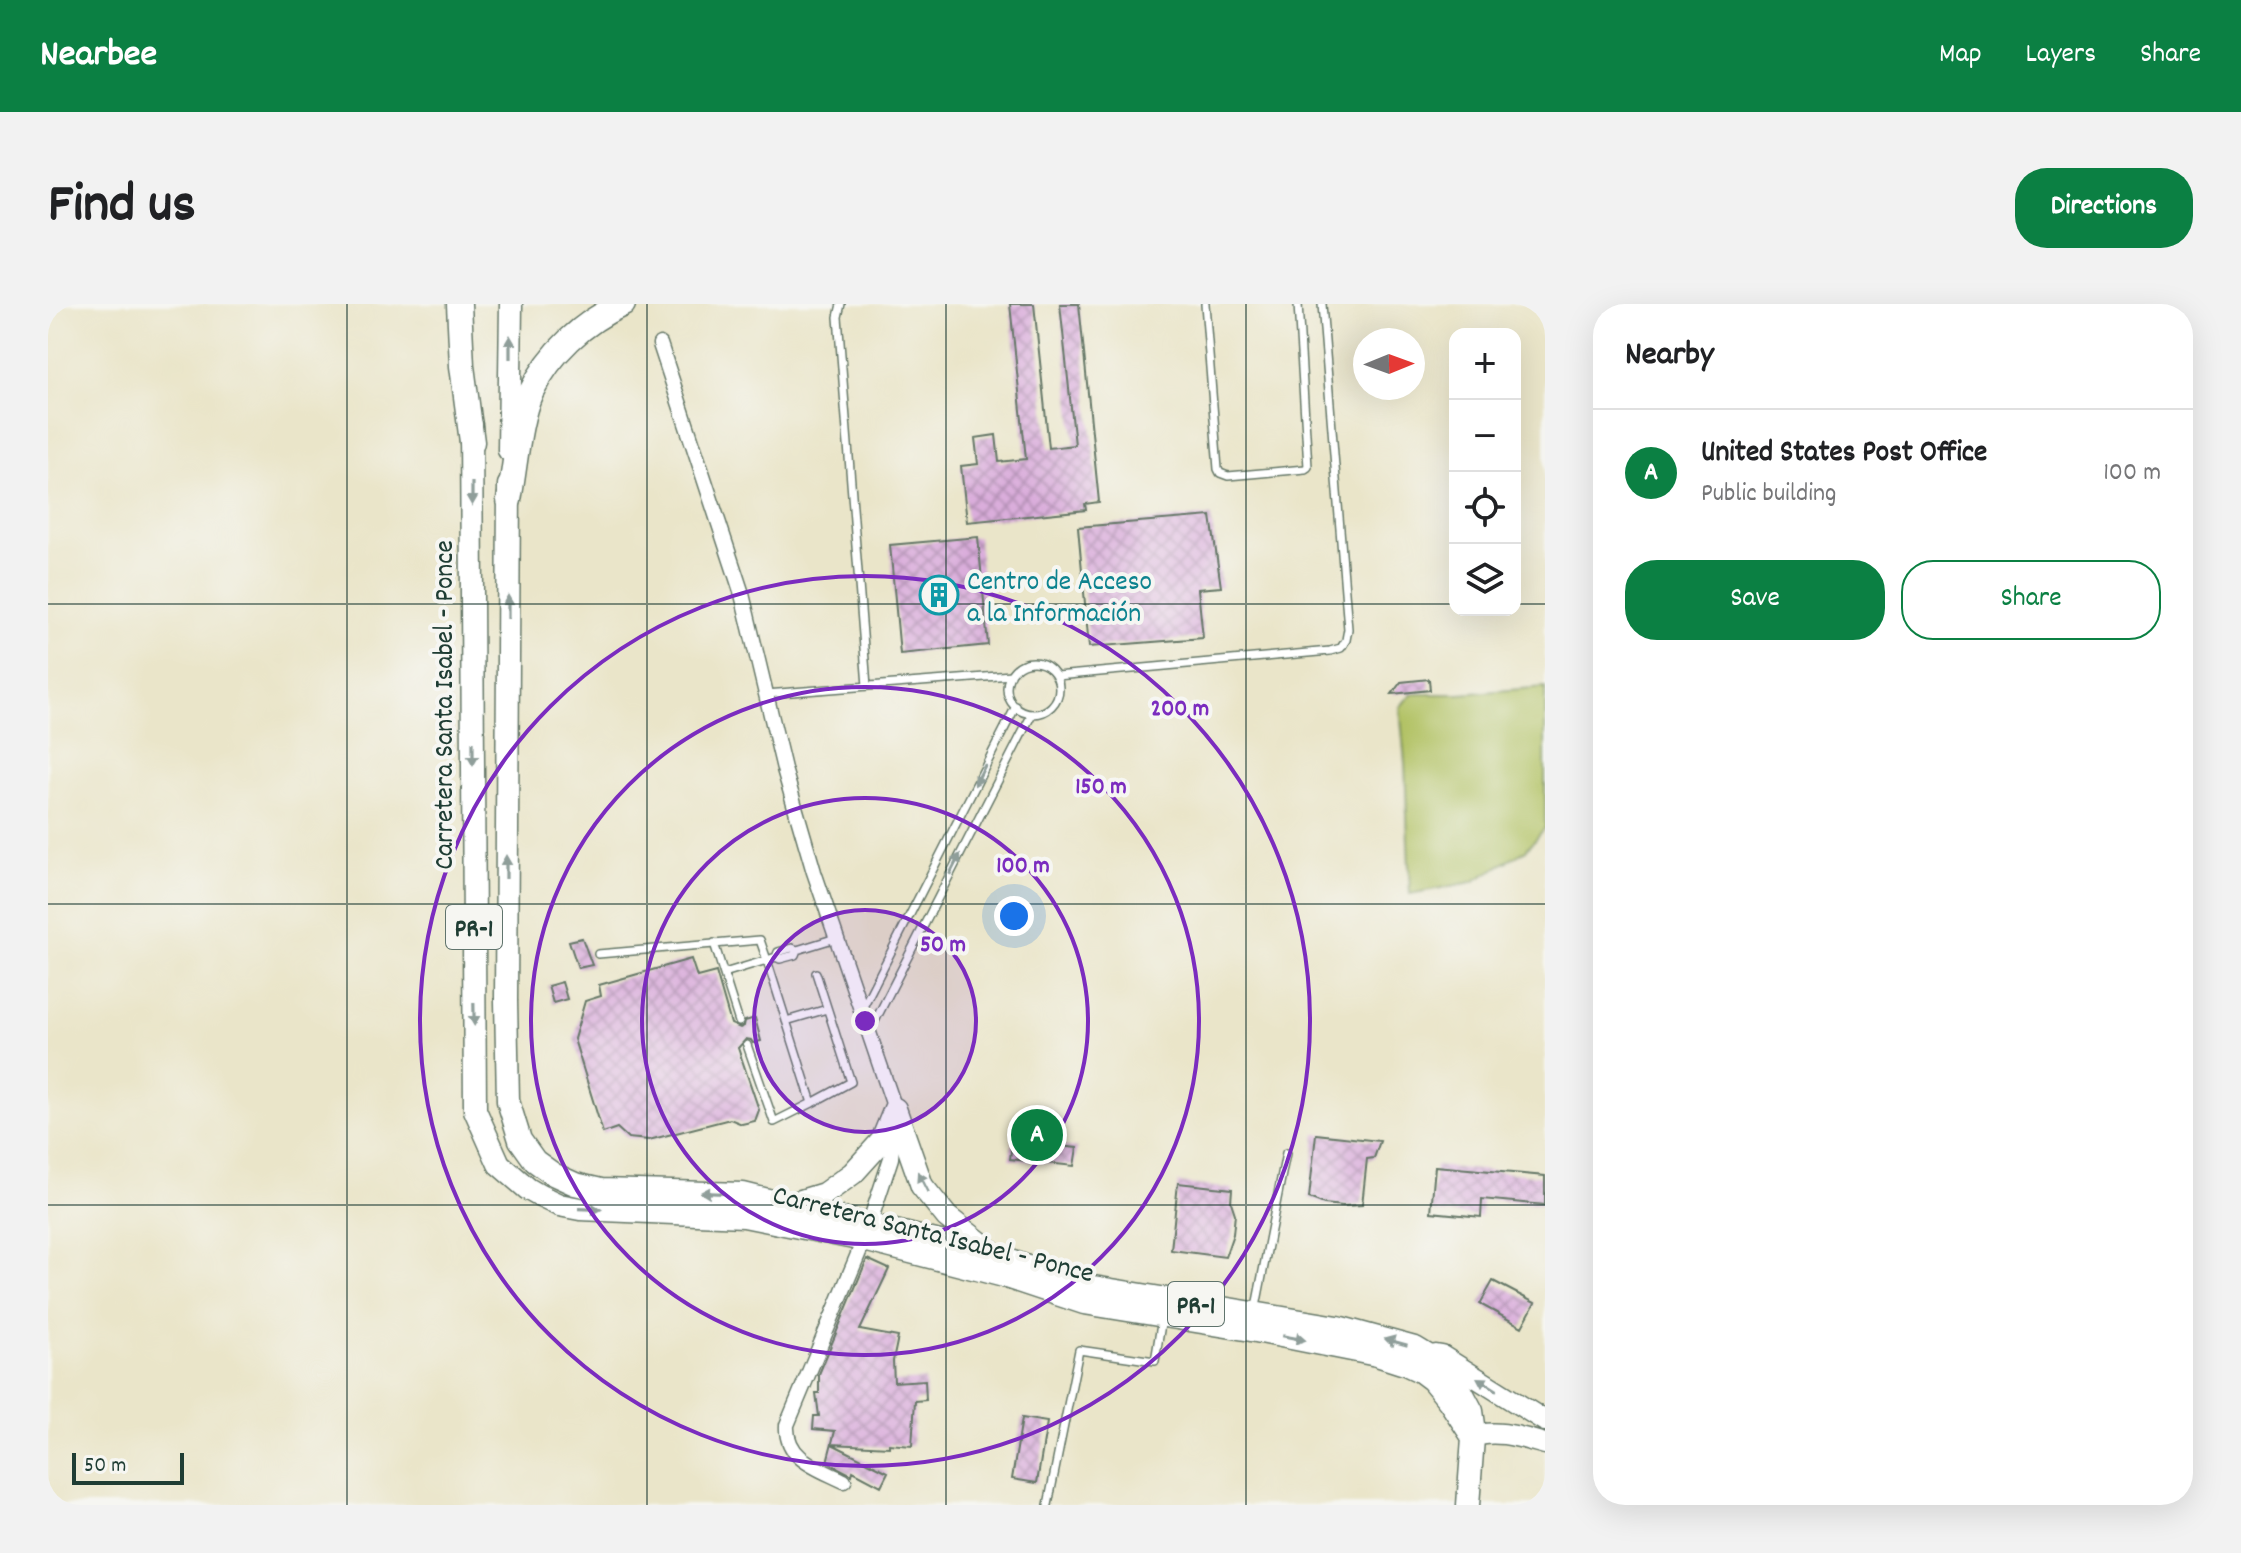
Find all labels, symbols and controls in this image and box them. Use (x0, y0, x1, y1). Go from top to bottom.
text: Nearbee (40, 29, 157, 84)
text: Map (1939, 36, 1982, 76)
text: Layers (2026, 36, 2096, 76)
text: Share (2140, 36, 2201, 76)
text: Find us (48, 168, 196, 248)
button: Directions (2015, 168, 2193, 248)
north arrow (1353, 328, 1425, 400)
map controls (1449, 328, 1521, 616)
button: + (1449, 328, 1521, 400)
text: Nearby (1625, 332, 1714, 381)
one-way arrow (504, 334, 516, 359)
button: − (1449, 400, 1521, 472)
text: United States Post Office (1701, 433, 1987, 476)
text: A (1644, 455, 1658, 492)
text: 100 m (2103, 455, 2161, 492)
button: locate (1449, 472, 1521, 544)
text: Public building (1701, 476, 1836, 513)
one-way arrow (466, 482, 478, 507)
street label: Carretera Santa Isabel - Ponce (427, 540, 467, 870)
button: layers (1449, 544, 1521, 616)
button: Save (1625, 560, 1885, 640)
button: Share (1901, 560, 2161, 640)
place label: Centro de Acceso a la Información (967, 564, 1152, 636)
building icon: Centro de Acceso a la Información (918, 574, 960, 616)
one-way arrow (502, 594, 514, 619)
text: 200 m (1151, 693, 1209, 727)
one-way arrow (467, 742, 479, 767)
one-way arrow (974, 764, 987, 787)
text: 150 m (1075, 771, 1127, 805)
text: 100 m (996, 850, 1050, 884)
one-way arrow (948, 853, 962, 875)
one-way arrow (500, 854, 513, 879)
your location (994, 896, 1034, 936)
road number: PR-1 (446, 905, 502, 949)
text: 50 m (920, 929, 966, 963)
one-way arrow (468, 1002, 481, 1027)
centre of rings (851, 1007, 879, 1035)
pin: A (1011, 1105, 1063, 1165)
one-way arrow (916, 1171, 930, 1194)
street label: Carretera Santa Isabel - Ponce (768, 1178, 1098, 1296)
one-way arrow (699, 1187, 724, 1199)
one-way arrow (578, 1202, 603, 1215)
road number: PR-1 (1168, 1282, 1224, 1326)
one-way arrow (1282, 1333, 1307, 1345)
one-way arrow (1384, 1335, 1408, 1348)
one-way arrow (1476, 1378, 1498, 1392)
scale bar (72, 1449, 184, 1485)
text: 50 m (84, 1451, 126, 1482)

